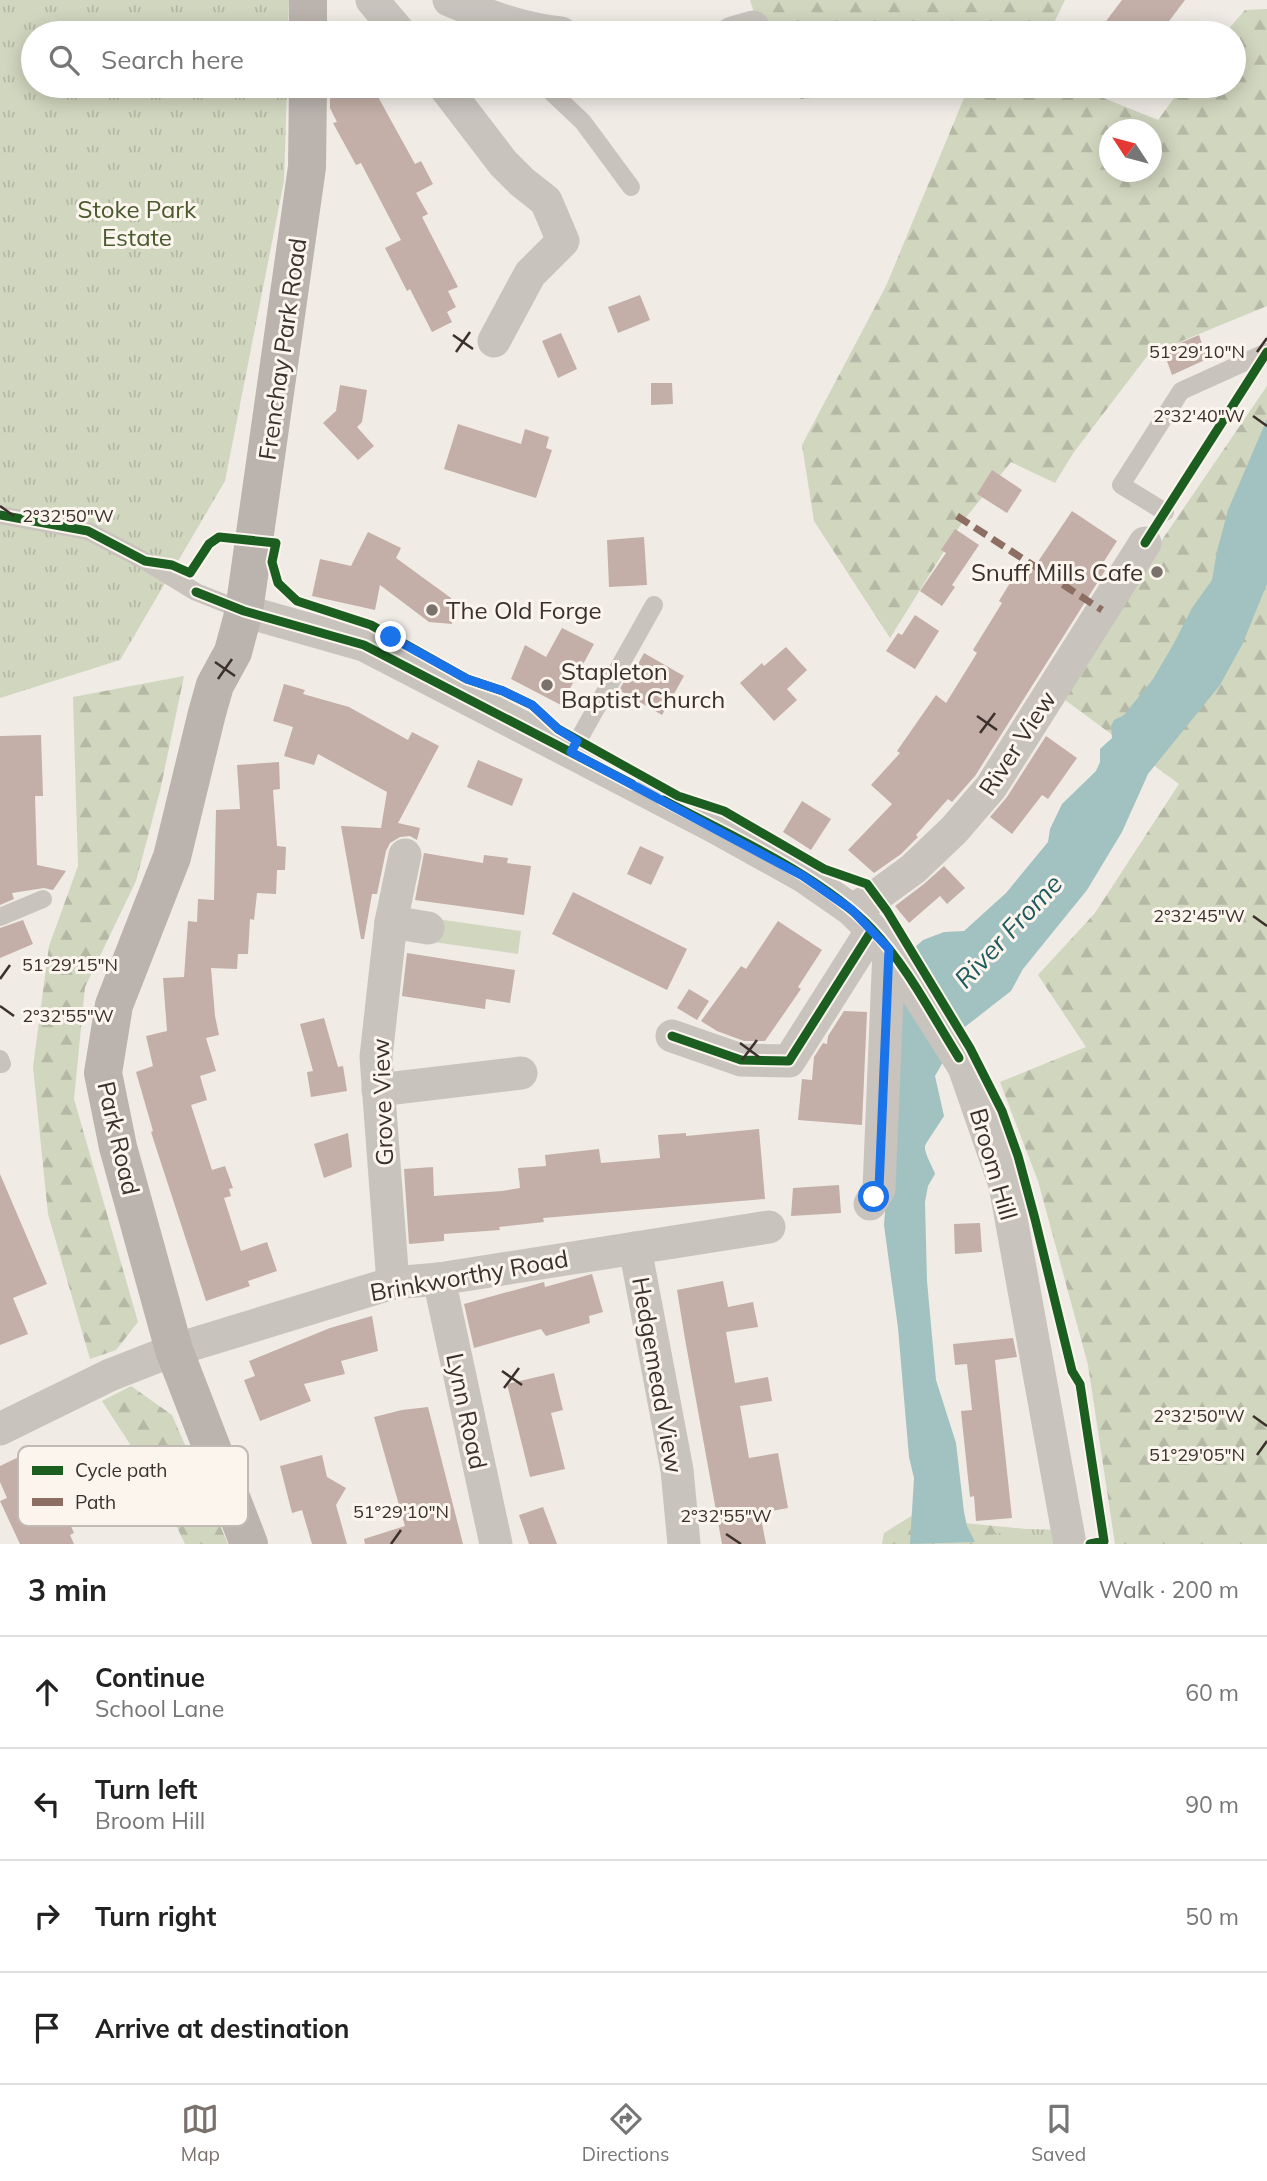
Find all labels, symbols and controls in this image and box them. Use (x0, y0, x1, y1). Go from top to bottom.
search box (21, 21, 1246, 98)
icon: search (45, 41, 83, 79)
text: Search here (101, 43, 244, 76)
north arrow (1099, 119, 1162, 182)
park label: Stoke Park Estate (78, 194, 197, 252)
street label: Frenchay Park Road (252, 236, 312, 462)
text: 51°29'10"N (1149, 340, 1245, 363)
text: 2°32'40"W (1153, 404, 1245, 427)
text: 2°32'50"W (22, 504, 114, 527)
place label: Snuff Mills Cafe (971, 557, 1143, 587)
marker: Snuff Mills Cafe (1149, 564, 1165, 580)
place label: The Old Forge (446, 595, 602, 625)
marker: The Old Forge (424, 602, 440, 618)
route end (375, 621, 406, 652)
place label: Stapleton Baptist Church (561, 656, 725, 714)
marker: Stapleton Baptist Church (539, 677, 555, 693)
street label: River View (972, 685, 1062, 801)
water label: River Frome (947, 867, 1069, 995)
text: 2°32'45"W (1153, 904, 1245, 927)
text: 51°29'15"N (22, 953, 118, 976)
text: 2°32'55"W (22, 1004, 114, 1027)
street label: Grove View (365, 1038, 399, 1166)
street label: Park Road (91, 1078, 147, 1198)
street label: Broom Hill (964, 1105, 1024, 1223)
route start (858, 1181, 889, 1212)
street label: Brinkworthy Road (368, 1243, 570, 1307)
street label: Hedgemead View (626, 1275, 690, 1476)
street label: Lynn Road (440, 1350, 494, 1472)
text: 2°32'50"W (1153, 1404, 1245, 1427)
text: 51°29'05"N (1149, 1443, 1245, 1466)
legend (18, 1446, 248, 1526)
text: Cycle path (75, 1458, 167, 1482)
text: Path (75, 1490, 116, 1514)
text: 51°29'10"N (353, 1500, 449, 1523)
text: 2°32'55"W (680, 1504, 772, 1527)
text: 3 min (28, 1571, 107, 1609)
text: Walk · 200 m (1099, 1575, 1239, 1604)
text: Continue (95, 1661, 205, 1694)
icon: ahead (28, 1673, 66, 1711)
text: 60 m (1185, 1678, 1239, 1707)
text: School Lane (95, 1694, 224, 1723)
text: Turn left (95, 1773, 197, 1806)
icon: left (28, 1785, 66, 1823)
text: 90 m (1185, 1790, 1239, 1819)
text: Broom Hill (95, 1806, 205, 1835)
icon: right (28, 1897, 66, 1935)
text: Turn right (95, 1900, 216, 1933)
text: 50 m (1185, 1902, 1239, 1931)
icon: arrive (28, 2009, 66, 2047)
text: Arrive at destination (95, 2012, 350, 2045)
tab: Map (181, 2100, 220, 2166)
tab: Directions (582, 2100, 670, 2166)
tab: Saved (1031, 2100, 1086, 2166)

